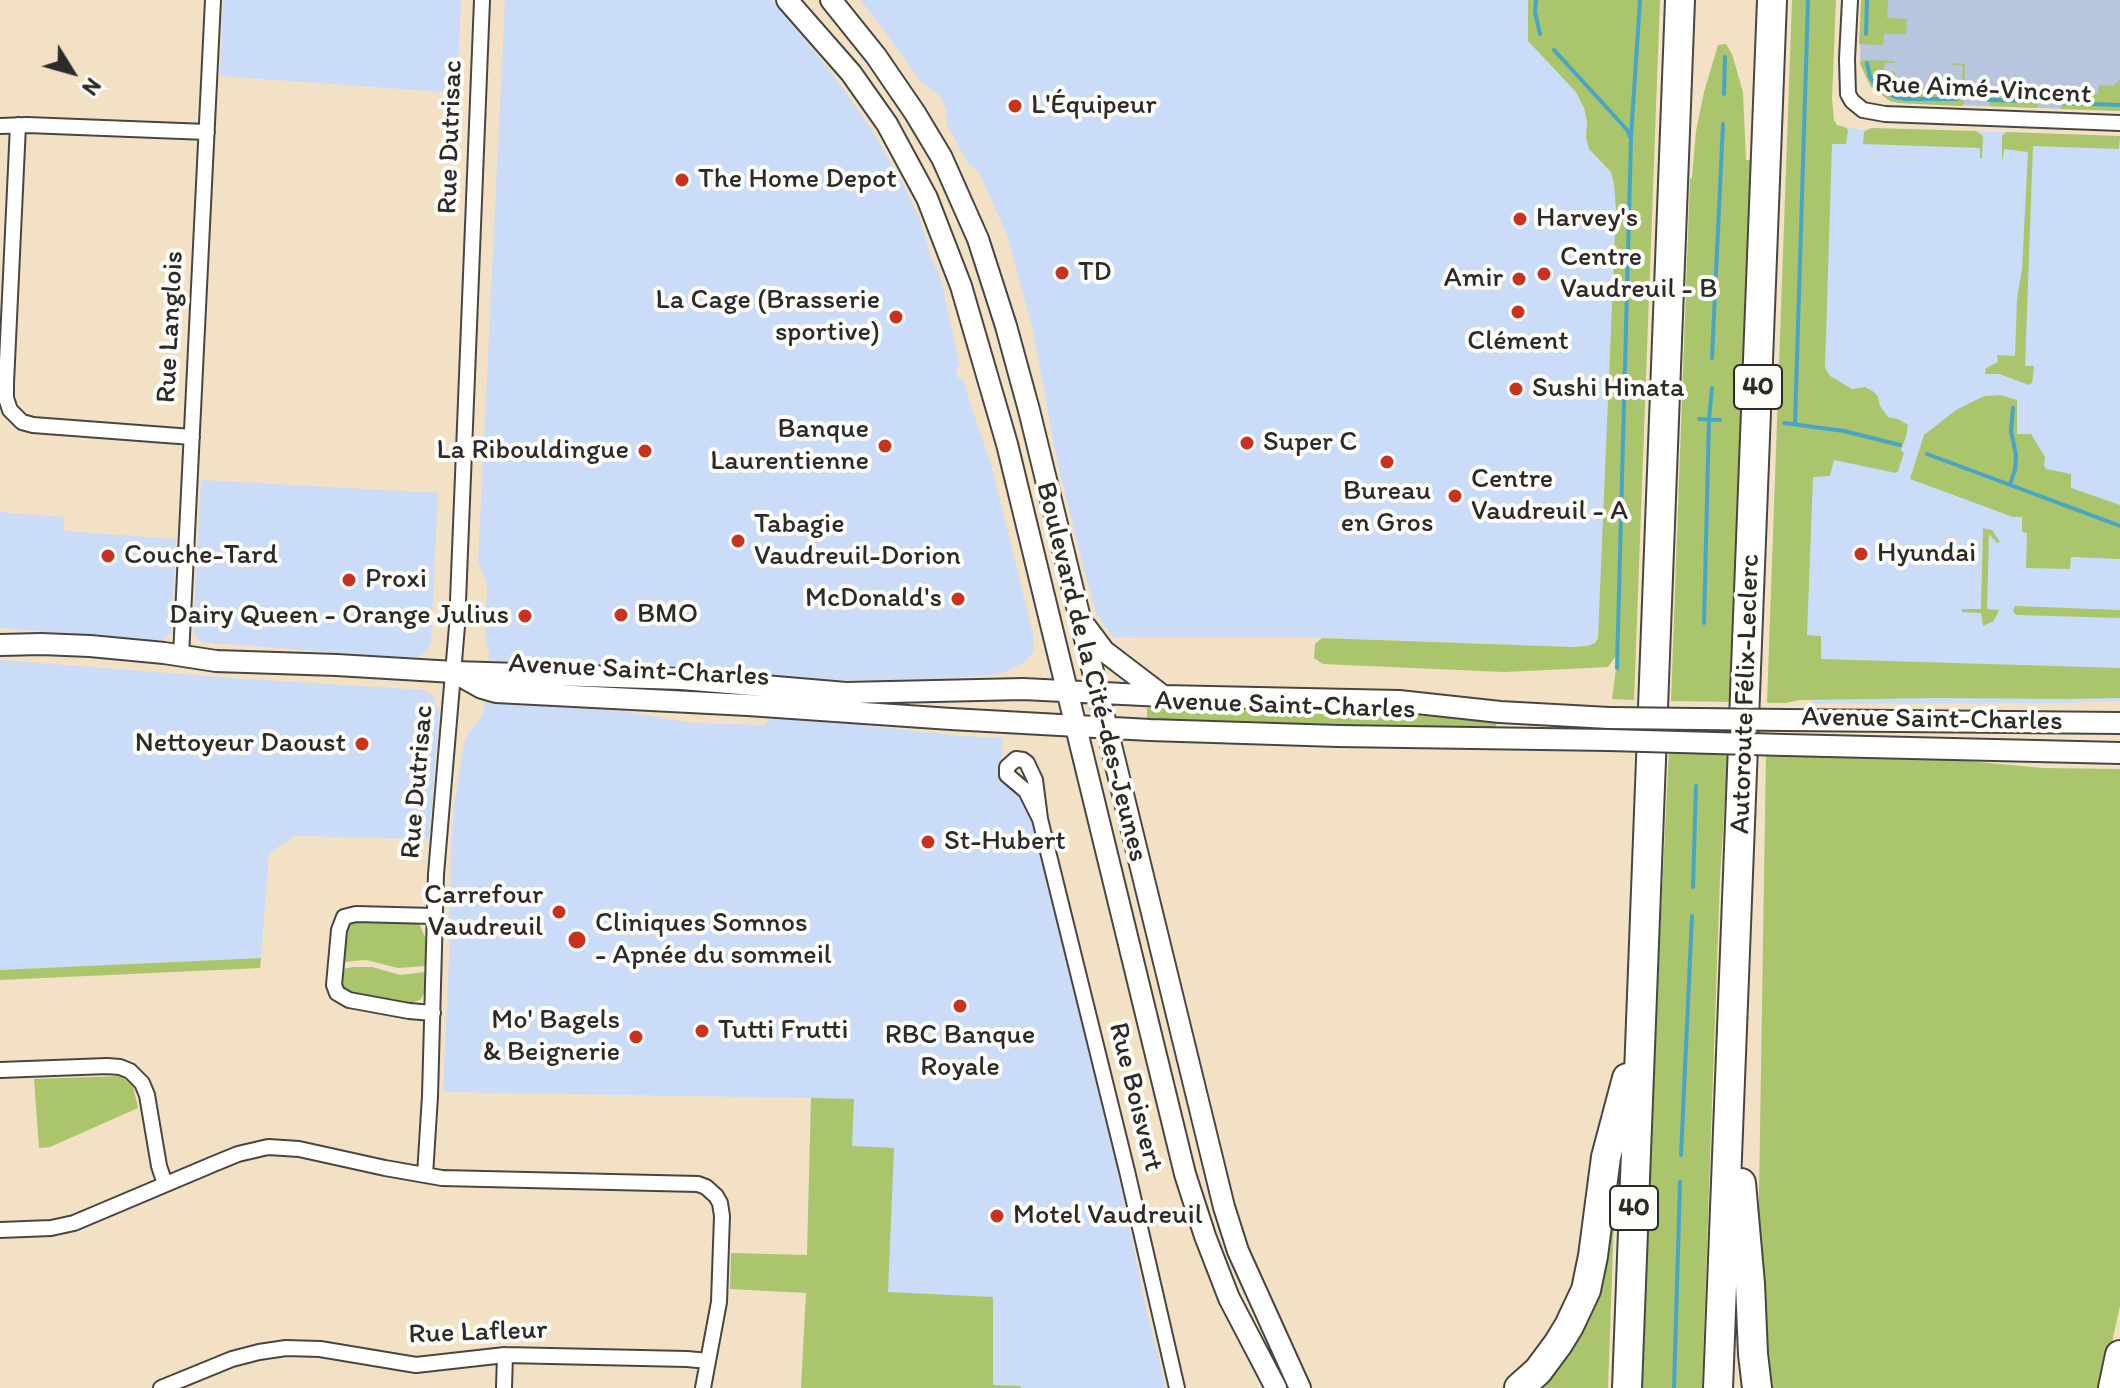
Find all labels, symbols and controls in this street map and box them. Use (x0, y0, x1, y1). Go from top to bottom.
north arrow (32, 32, 112, 112)
street label: Rue Dutrisac (432, 59, 470, 215)
street label: Rue Aimé-Vincent (1874, 68, 2092, 112)
text: N (76, 73, 107, 101)
place label: L'Équipeur (1031, 89, 1157, 123)
marker: L'Équipeur (1006, 97, 1024, 115)
place label: The Home Depot (698, 163, 897, 197)
marker: The Home Depot (673, 171, 691, 189)
place label: Harvey's (1536, 202, 1638, 236)
marker: Harvey's (1511, 210, 1529, 228)
place label: Centre Vaudreuil - B (1560, 241, 1717, 307)
street label: Rue Langlois (150, 250, 192, 404)
place label: TD (1078, 256, 1111, 290)
place label: Amir (1444, 262, 1503, 296)
marker: TD (1053, 264, 1071, 282)
marker: Centre Vaudreuil - B (1535, 265, 1553, 283)
marker: Amir (1510, 270, 1528, 288)
place label: La Cage (Brasserie sportive) (656, 284, 880, 350)
marker: Clément (1509, 303, 1527, 321)
marker: La Cage (Brasserie sportive) (887, 308, 905, 326)
place label: Clément (1467, 325, 1569, 359)
road number: 40 (1734, 365, 1782, 409)
place label: Sushi Hinata (1532, 372, 1685, 406)
marker: Sushi Hinata (1507, 380, 1525, 398)
place label: Banque Laurentienne (710, 413, 869, 479)
place label: Super C (1263, 426, 1357, 460)
place label: La Ribouldingue (436, 434, 629, 468)
marker: Super C (1238, 434, 1256, 452)
marker: Banque Laurentienne (876, 437, 894, 455)
marker: La Ribouldingue (636, 442, 654, 460)
marker: Bureau en Gros (1378, 453, 1396, 471)
place label: Centre Vaudreuil - A (1471, 463, 1628, 529)
place label: Bureau en Gros (1341, 475, 1433, 541)
street label: Boulevard de la Cité-des-Jeunes (1028, 479, 1154, 865)
marker: Centre Vaudreuil - A (1446, 487, 1464, 505)
place label: Tabagie Vaudreuil-Dorion (754, 508, 961, 574)
marker: Tabagie Vaudreuil-Dorion (729, 532, 747, 550)
place label: Hyundai (1877, 537, 1976, 571)
place label: Couche-Tard (124, 539, 278, 573)
marker: Hyundai (1852, 545, 1870, 563)
marker: Couche-Tard (99, 547, 117, 565)
street label: Autoroute Félix-Leclerc (1724, 553, 1768, 835)
place label: Proxi (365, 563, 427, 597)
marker: Proxi (340, 571, 358, 589)
place label: McDonald's (805, 582, 942, 616)
marker: McDonald's (949, 590, 967, 608)
place label: BMO (637, 598, 698, 632)
place label: Dairy Queen - Orange Julius (169, 599, 509, 633)
marker: BMO (612, 606, 630, 624)
marker: Dairy Queen - Orange Julius (516, 607, 534, 625)
street label: Avenue Saint-Charles (508, 647, 770, 695)
street label: Avenue Saint-Charles (1154, 685, 1416, 727)
street label: Avenue Saint-Charles (1801, 701, 2063, 739)
street label: Rue Dutrisac (395, 704, 441, 860)
place label: Nettoyeur Daoust (135, 727, 346, 761)
marker: Nettoyeur Daoust (353, 735, 371, 753)
place label: St-Hubert (944, 825, 1066, 859)
marker: St-Hubert (919, 833, 937, 851)
place label: Carrefour Vaudreuil (424, 879, 543, 945)
marker: Carrefour Vaudreuil (550, 903, 568, 921)
place label: Cliniques Somnos - Apnée du sommeil (595, 907, 832, 973)
marker: Cliniques Somnos - Apnée du sommeil (566, 929, 588, 951)
marker: RBC Banque Royale (951, 997, 969, 1015)
place label: Mo' Bagels & Beignerie (483, 1004, 620, 1070)
place label: Tutti Frutti (718, 1014, 848, 1048)
place label: RBC Banque Royale (885, 1019, 1035, 1085)
street label: Rue Boisvert (1100, 1019, 1170, 1175)
marker: Tutti Frutti (693, 1022, 711, 1040)
marker: Mo' Bagels & Beignerie (627, 1028, 645, 1046)
road number: 40 (1610, 1186, 1658, 1230)
place label: Motel Vaudreuil (1013, 1199, 1203, 1233)
marker: Motel Vaudreuil (988, 1207, 1006, 1225)
street label: Rue Lafleur (408, 1314, 548, 1352)

